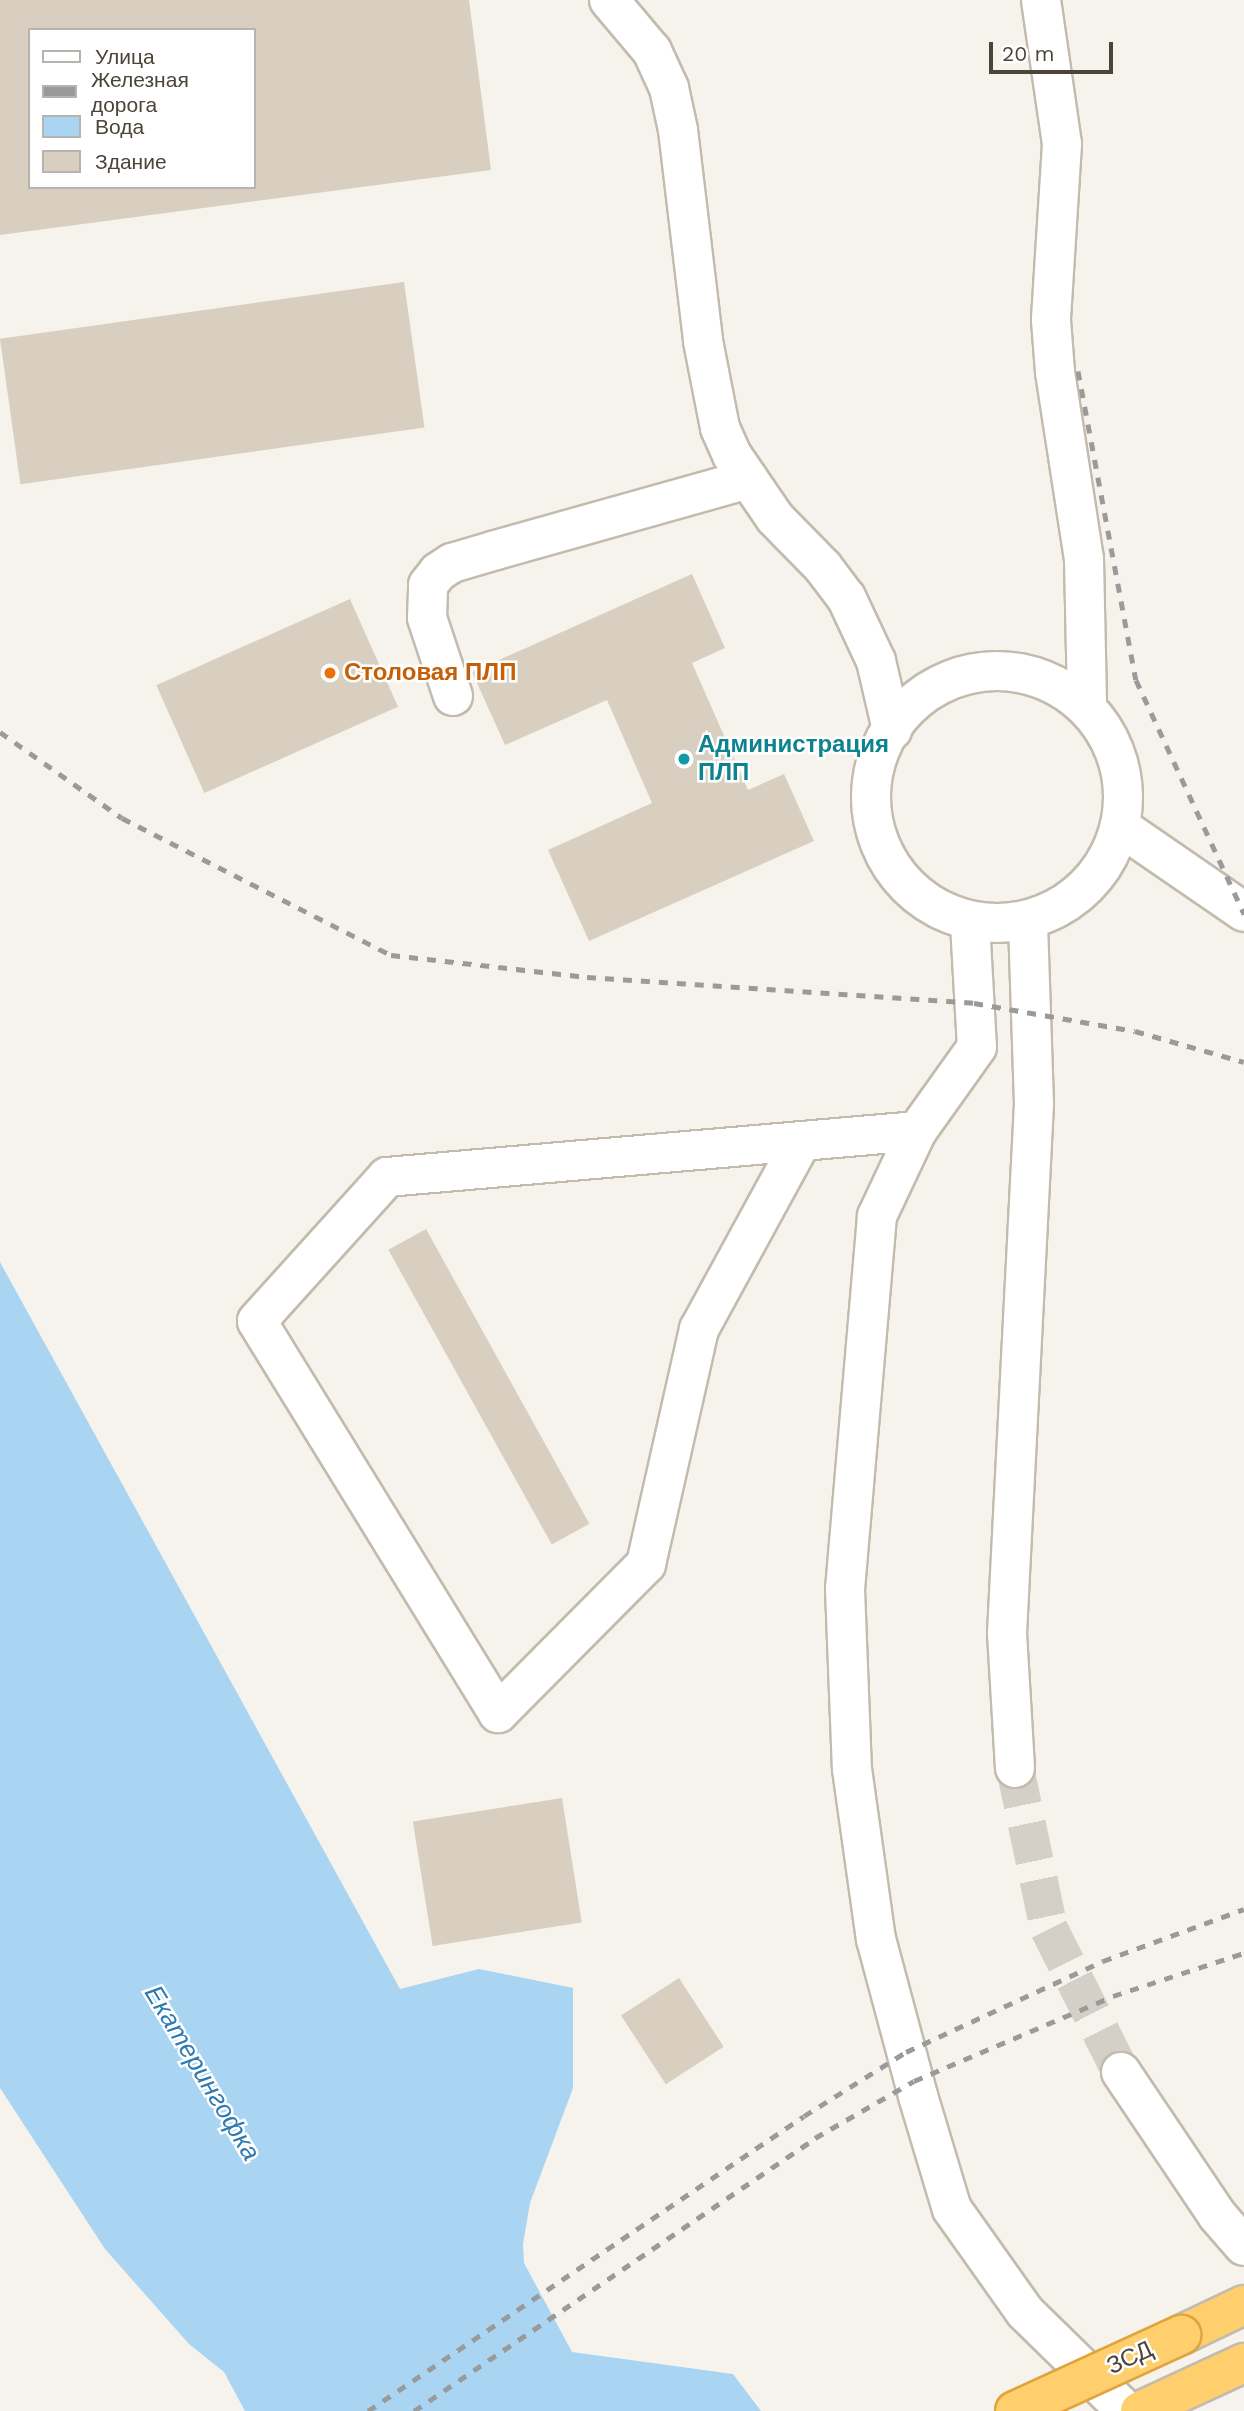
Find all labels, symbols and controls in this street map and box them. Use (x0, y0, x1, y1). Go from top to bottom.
legend (28, 28, 256, 189)
scale bar (992, 28, 1116, 72)
text: 20 m (1002, 41, 1054, 66)
text: Улица (95, 44, 155, 69)
text: Железная дорога (91, 67, 189, 117)
text: Вода (95, 114, 144, 139)
text: Здание (95, 149, 167, 174)
place label: Столовая ПЛП (344, 659, 516, 687)
marker: Столовая ПЛП (322, 665, 338, 681)
place label: Администрация ПЛП (698, 731, 889, 787)
marker: Администрация ПЛП (676, 751, 692, 767)
water label: Екатерингофка (137, 1980, 267, 2166)
street label: ЗСД (1102, 2335, 1158, 2381)

